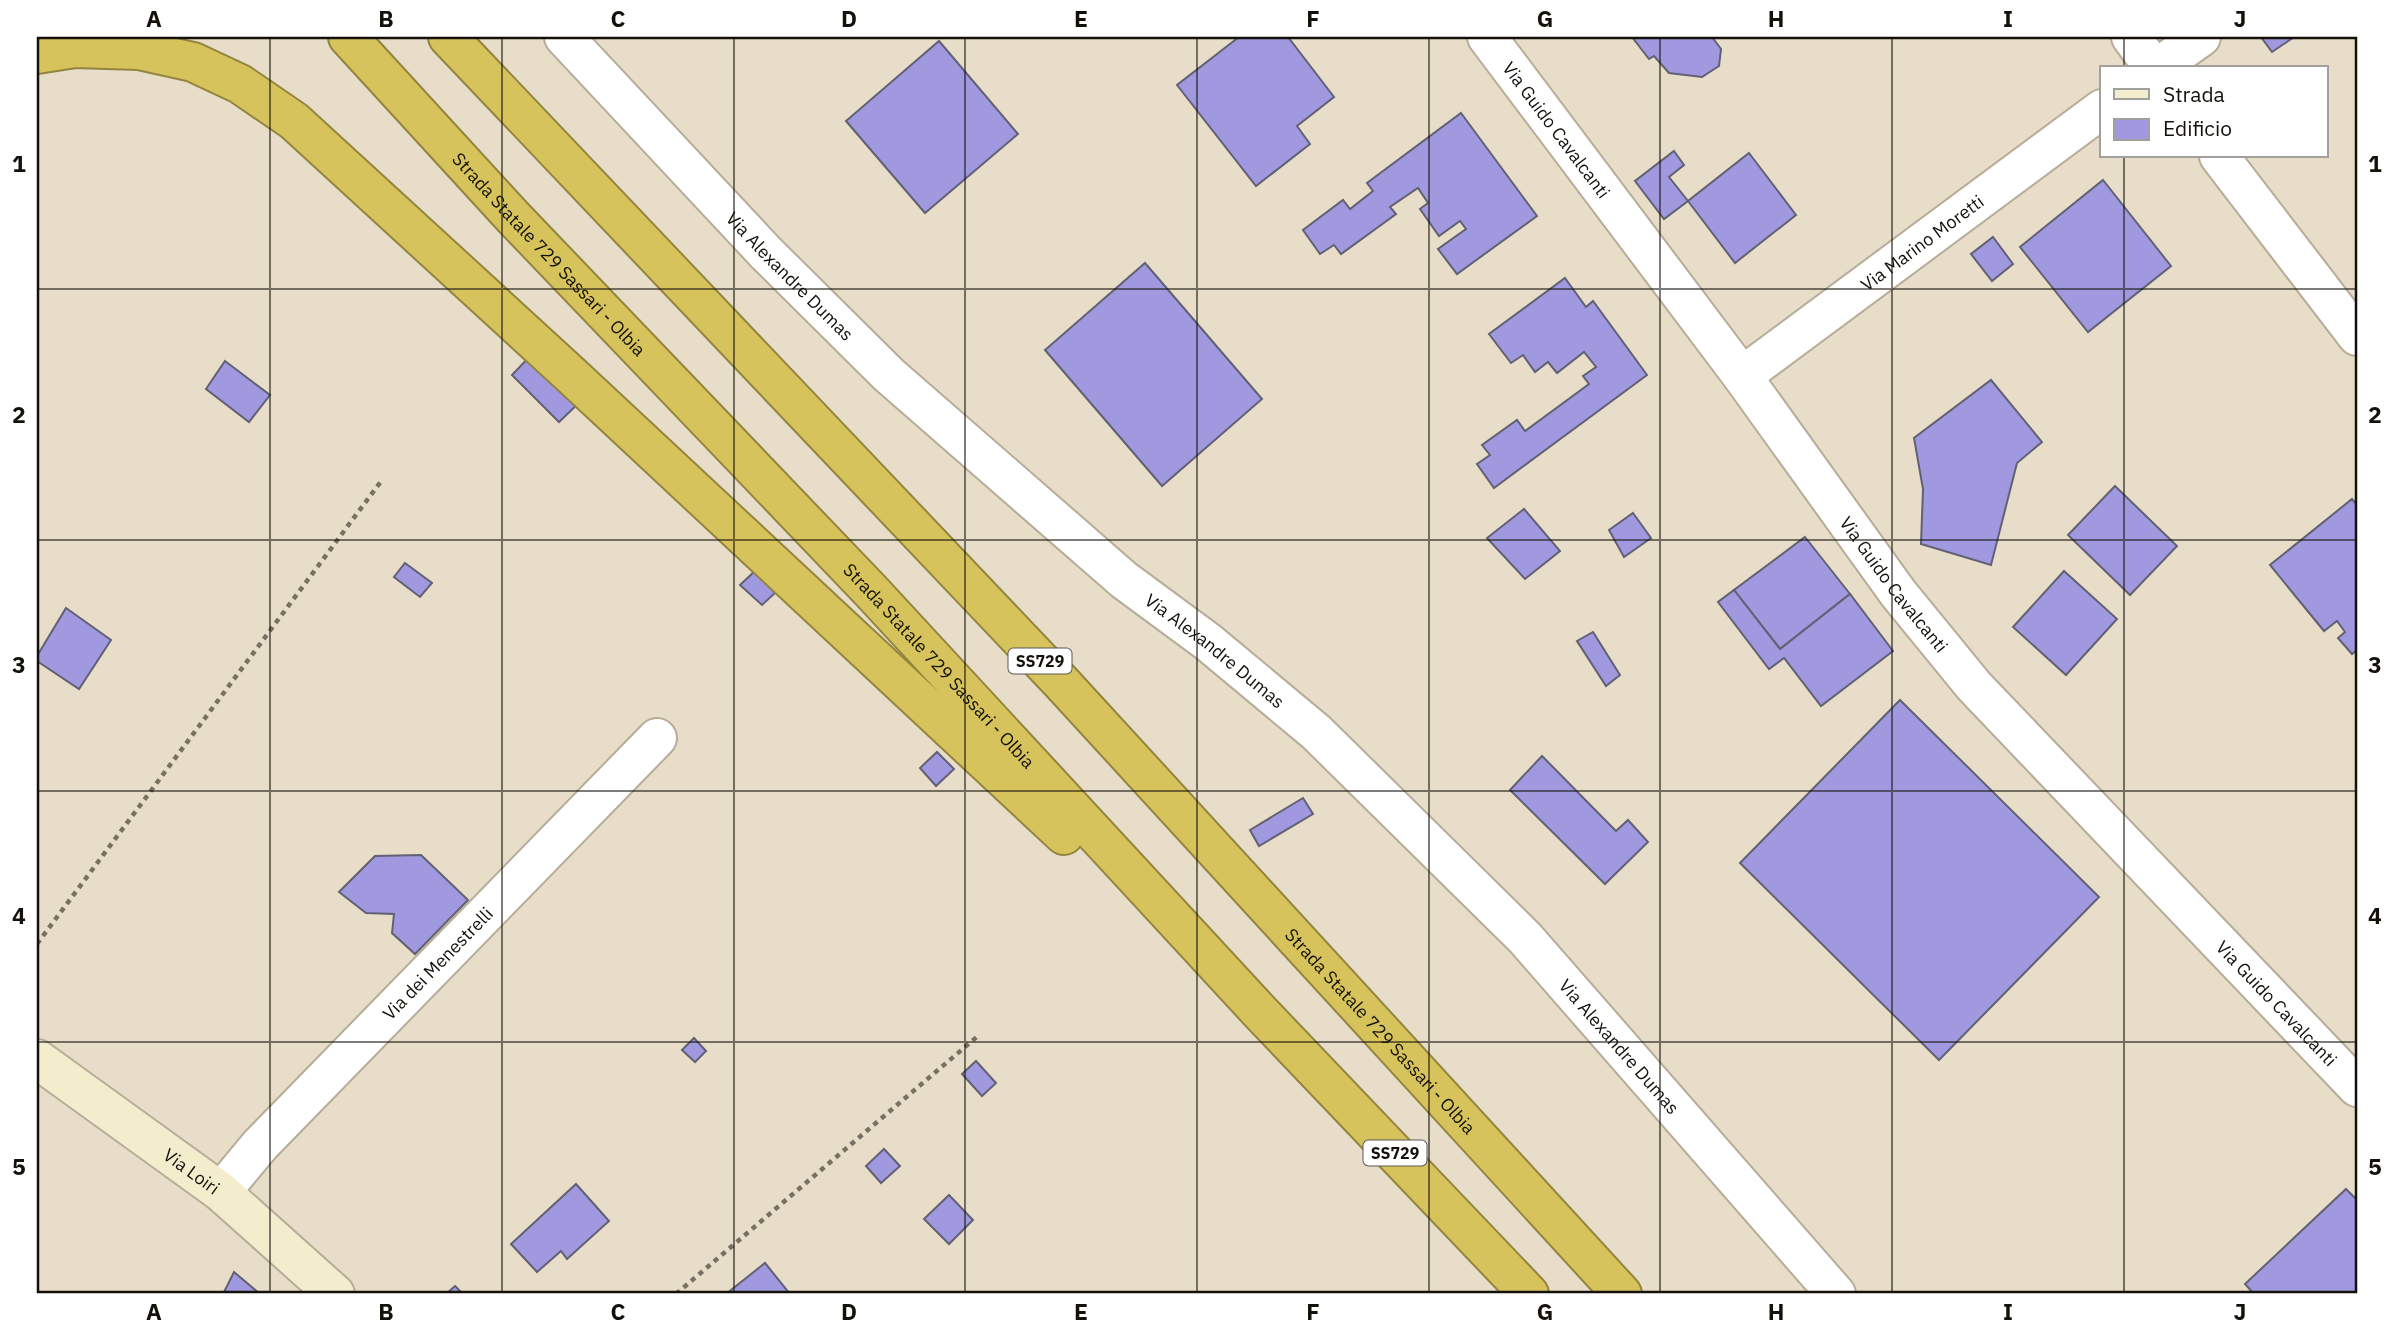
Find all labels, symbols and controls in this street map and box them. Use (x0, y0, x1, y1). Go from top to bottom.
text: A (146, 3, 162, 33)
text: B (378, 3, 394, 33)
text: C (611, 3, 626, 33)
text: D (841, 3, 857, 33)
text: E (1074, 3, 1088, 33)
text: F (1306, 3, 1320, 33)
text: G (1537, 3, 1553, 33)
text: H (1768, 3, 1784, 33)
text: I (2003, 3, 2013, 33)
text: J (2234, 3, 2246, 33)
street label: Via Guido Cavalcanti (1498, 57, 1616, 203)
legend (2100, 66, 2328, 158)
text: Strada (2163, 80, 2225, 108)
text: Edificio (2163, 114, 2232, 142)
street label: Strada Statale 729 Sassari - Olbia (448, 147, 651, 361)
text: 1 (12, 148, 26, 178)
text: 1 (2368, 148, 2382, 178)
street label: Via Marino Moretti (1856, 189, 1988, 296)
street label: Via Alexandre Dumas (722, 207, 859, 345)
text: 2 (12, 399, 26, 429)
text: 2 (2368, 399, 2382, 429)
street label: Via Guido Cavalcanti (1835, 512, 1953, 657)
street label: Strada Statale 729 Sassari - Olbia (839, 558, 1040, 773)
street label: Via Alexandre Dumas (1141, 588, 1290, 713)
road number: SS729 (1009, 648, 1072, 674)
text: 3 (12, 649, 26, 679)
text: 3 (2368, 649, 2382, 679)
text: 4 (12, 900, 26, 930)
text: 4 (2368, 900, 2382, 930)
street label: Via dei Menestrelli (377, 902, 497, 1024)
street label: Strada Statale 729 Sassari - Olbia (1280, 923, 1481, 1139)
street label: Via Guido Cavalcanti (2212, 935, 2342, 1071)
street label: Via Alexandre Dumas (1554, 974, 1685, 1119)
road number: SS729 (1364, 1140, 1426, 1166)
street label: Via Loiri (159, 1143, 224, 1199)
text: 5 (12, 1151, 26, 1181)
text: 5 (2368, 1151, 2382, 1181)
text: A (146, 1296, 162, 1326)
text: B (378, 1296, 394, 1326)
text: C (611, 1296, 626, 1326)
text: D (841, 1296, 857, 1326)
text: E (1074, 1296, 1088, 1326)
text: F (1306, 1296, 1320, 1326)
text: G (1537, 1296, 1553, 1326)
text: H (1768, 1296, 1784, 1326)
text: I (2003, 1296, 2013, 1326)
text: J (2234, 1296, 2246, 1326)

